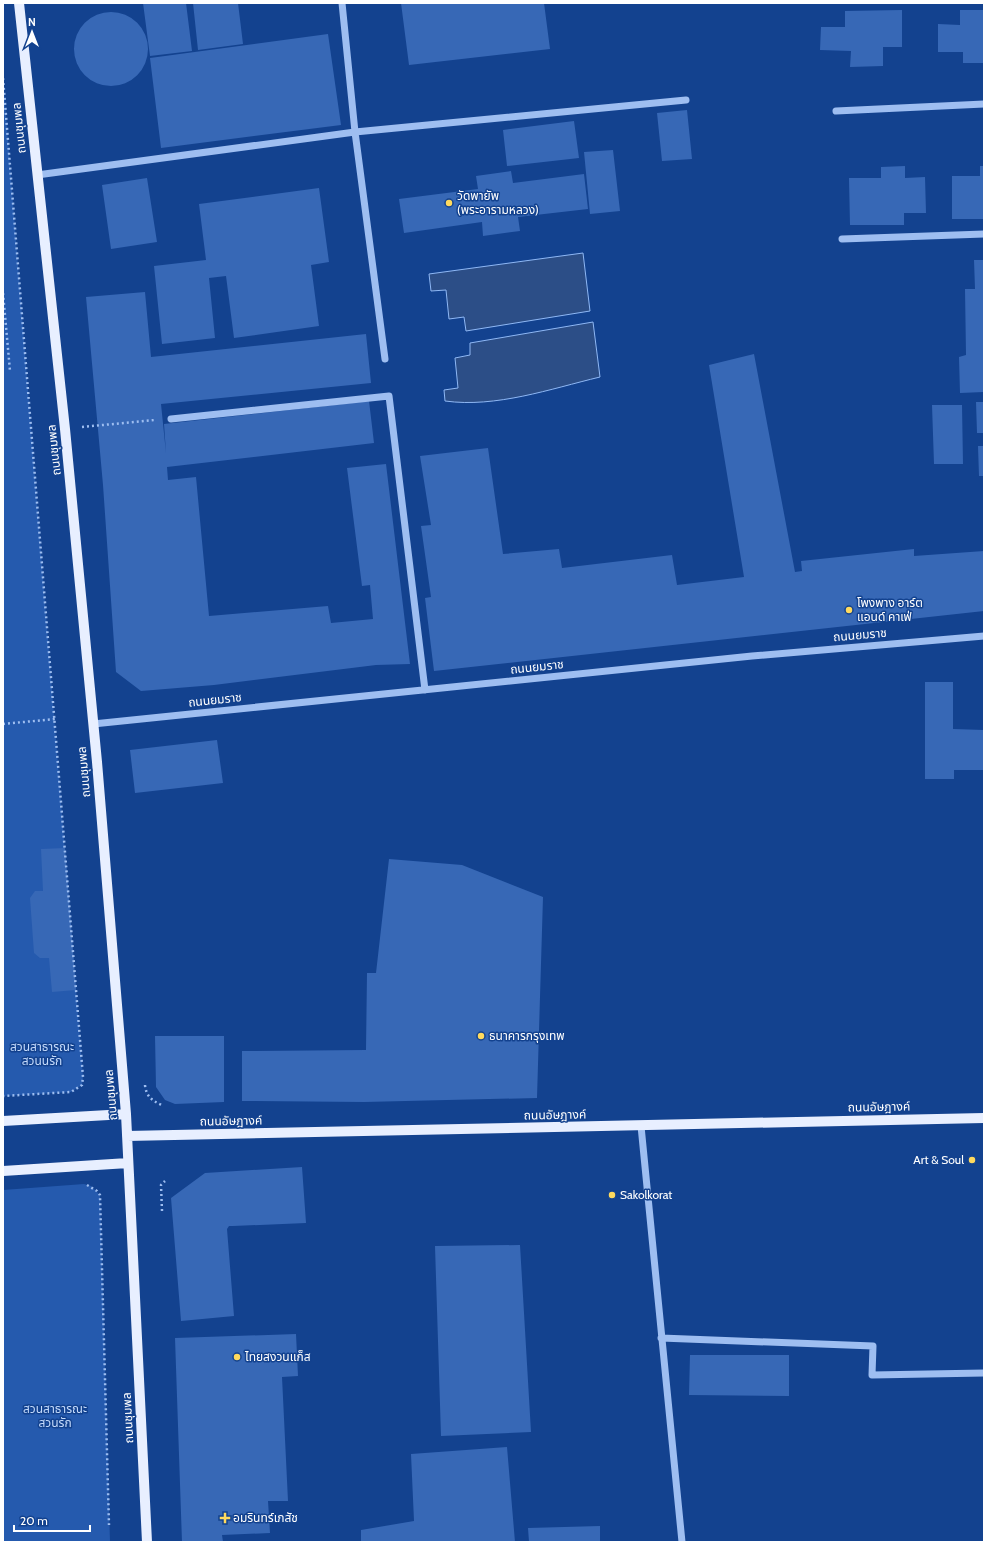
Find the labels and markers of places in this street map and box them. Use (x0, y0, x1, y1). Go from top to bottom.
place label: วัดพายัพ (พระอารามหลวง) (457, 188, 539, 217)
marker: วัดพายัพ (พระอารามหลวง) (444, 198, 454, 208)
place label: โพงพาง อาร์ต แอนด์ คาเฟ่ (857, 595, 923, 624)
marker: โพงพาง อาร์ต แอนด์ คาเฟ่ (844, 605, 854, 615)
place label: ธนาคารกรุงเทพ (489, 1028, 565, 1043)
marker: ธนาคารกรุงเทพ (476, 1031, 486, 1041)
place label: Art & Soul (913, 1152, 964, 1167)
marker: Art & Soul (967, 1155, 977, 1165)
place label: Sakolkorat (620, 1187, 672, 1202)
marker: Sakolkorat (607, 1190, 617, 1200)
place label: ไทยสงวนแก็ส (244, 1349, 311, 1364)
marker: ไทยสงวนแก็ส (232, 1352, 242, 1362)
place label: อมรินทร์เภสัช (233, 1510, 298, 1525)
marker: อมรินทร์เภสัช (220, 1513, 230, 1523)

